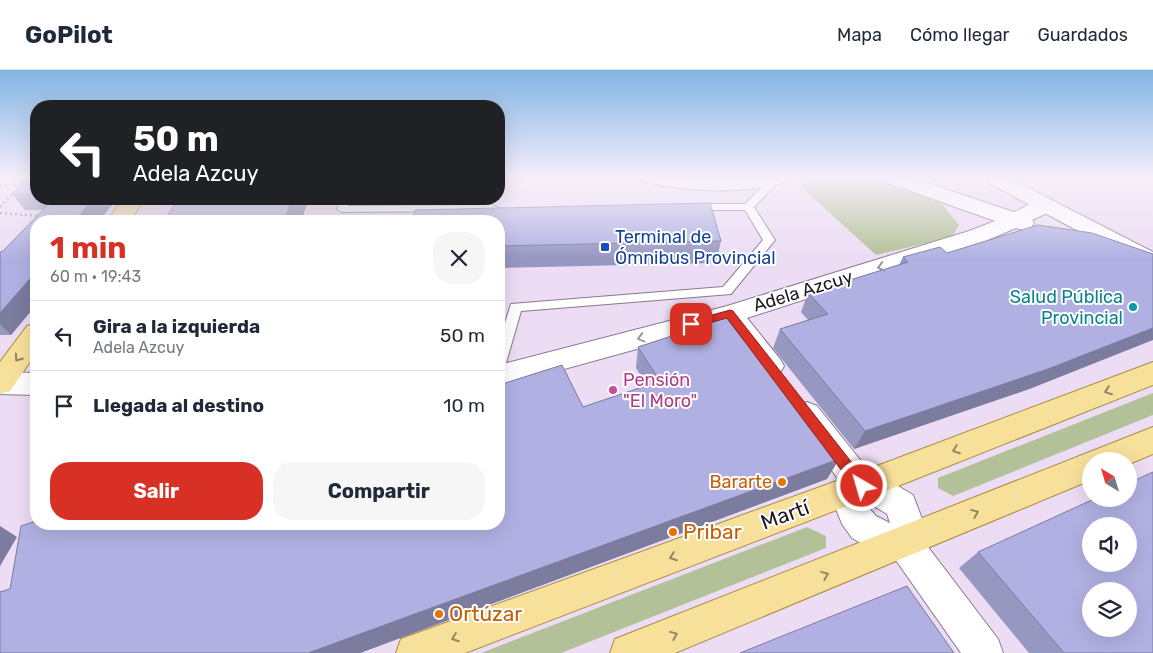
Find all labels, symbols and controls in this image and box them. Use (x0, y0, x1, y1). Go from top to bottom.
text: GoPilot (25, 21, 113, 49)
text: Mapa (837, 24, 882, 46)
text: Cómo llegar (910, 24, 1009, 46)
text: Guardados (1037, 24, 1128, 46)
text: 50 m (133, 118, 219, 160)
icon: left (50, 120, 115, 185)
text: Adela Azcuy (133, 160, 259, 187)
place label: Terminal de Ómnibus Provincial (615, 226, 776, 269)
text: 1 min (50, 230, 127, 266)
button: close (433, 232, 485, 284)
marker: Terminal de Ómnibus Provincial (599, 241, 611, 253)
one-way arrow (877, 261, 885, 271)
street label: Adela Azcuy (751, 265, 855, 317)
text: 60 m · 19:43 (50, 267, 141, 286)
place label: Salud Pública Provincial (1010, 286, 1123, 329)
marker: Salud Pública Provincial (1127, 301, 1139, 313)
pin (670, 303, 712, 345)
icon: arrive (677, 310, 705, 338)
text: Gira a la izquierda (93, 315, 260, 338)
icon: left (50, 322, 78, 350)
text: 50 m (440, 324, 485, 347)
one-way arrow (637, 332, 646, 343)
text: Adela Azcuy (93, 338, 184, 357)
one-way arrow (15, 352, 24, 362)
place label: Pensión "El Moro" (623, 369, 697, 412)
marker: Pensión "El Moro" (607, 384, 619, 396)
one-way arrow (1104, 385, 1112, 395)
icon: arrive (50, 392, 78, 420)
text: Llegada al destino (93, 394, 264, 417)
text: 10 m (443, 394, 485, 417)
one-way arrow (952, 444, 961, 454)
north arrow (1082, 452, 1138, 508)
map controls (1082, 452, 1137, 637)
position arrow (835, 459, 887, 511)
button: Salir (50, 462, 263, 520)
button: Compartir (273, 462, 485, 520)
place label: Bararte (709, 471, 772, 493)
marker: Bararte (776, 476, 788, 488)
street label: Martí (757, 494, 813, 535)
one-way arrow (970, 509, 979, 520)
button: sound (1082, 517, 1137, 572)
place label: Pribar (683, 519, 742, 544)
marker: Pribar (667, 526, 679, 538)
one-way arrow (669, 551, 678, 561)
one-way arrow (820, 570, 829, 581)
button: layers (1082, 582, 1137, 637)
place label: Ortúzar (449, 601, 522, 626)
marker: Ortúzar (433, 608, 445, 620)
one-way arrow (669, 631, 678, 641)
one-way arrow (451, 632, 460, 642)

